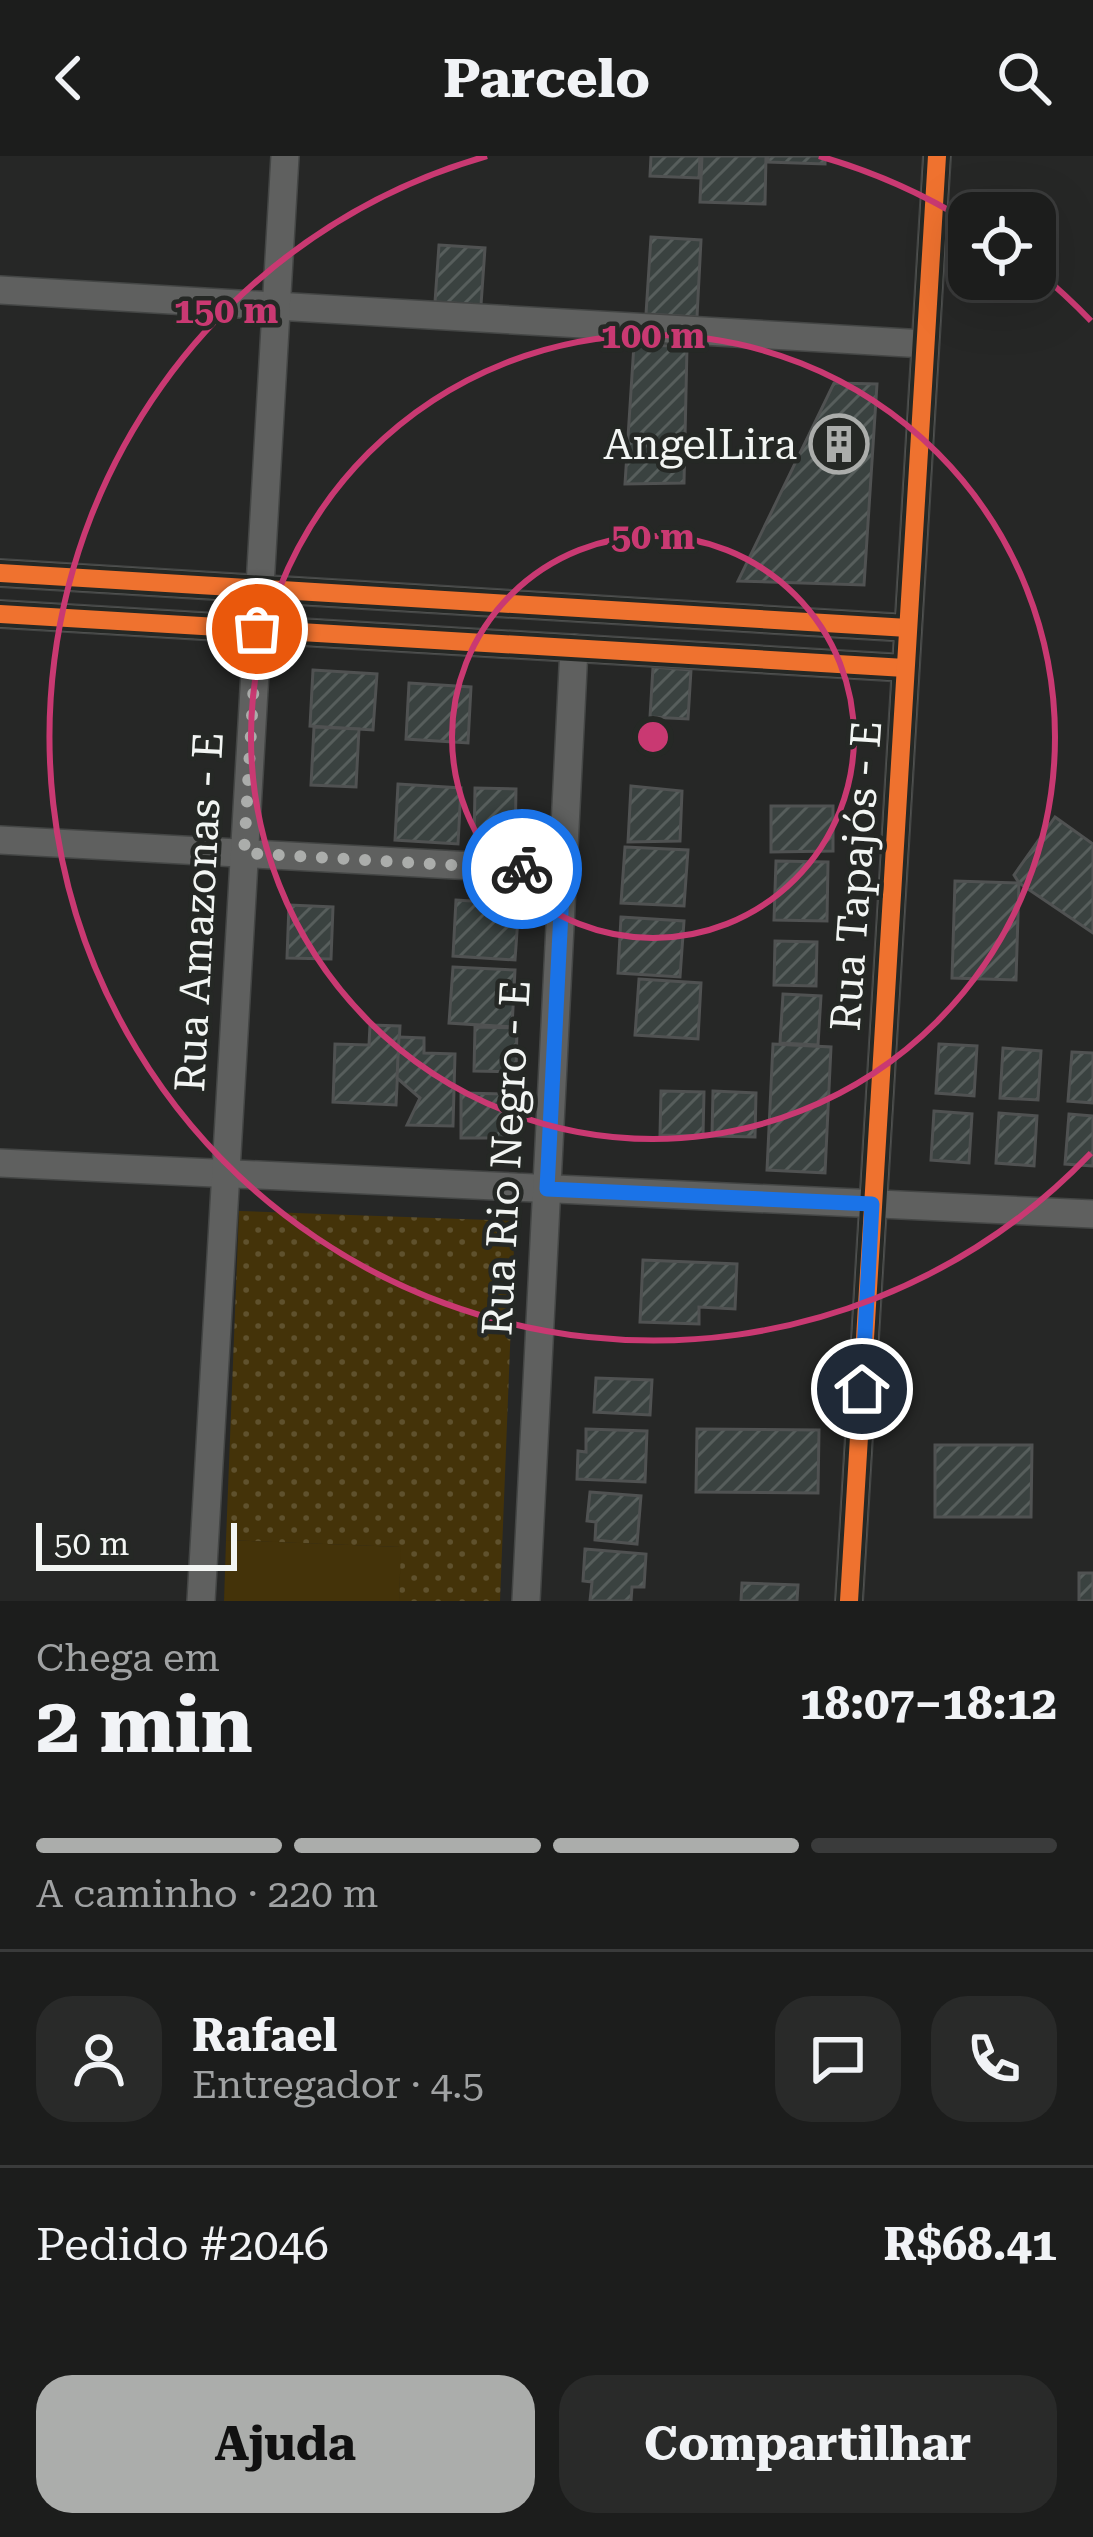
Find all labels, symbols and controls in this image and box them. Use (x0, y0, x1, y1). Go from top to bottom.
icon: back (36, 45, 102, 111)
icon: search (991, 45, 1057, 111)
text: Parcelo (443, 47, 650, 110)
map controls (948, 192, 1056, 300)
button: locate (948, 192, 1056, 300)
text: 150 m (174, 290, 278, 332)
text: 100 m (601, 315, 705, 357)
building icon: AngelLira (808, 413, 870, 475)
place label: AngelLira (603, 420, 797, 469)
text: 50 m (611, 516, 695, 558)
pin (206, 578, 308, 680)
icon: bag (224, 596, 290, 662)
centre of rings (632, 716, 674, 758)
street label: Rua Tapajós - E (821, 719, 891, 1033)
street label: Rua Amazonas - E (165, 731, 233, 1093)
courier (462, 809, 582, 929)
icon: bike (489, 836, 555, 902)
street label: Rua Rio Negro - E (472, 979, 540, 1337)
pin (811, 1338, 913, 1440)
icon: home (829, 1356, 895, 1422)
scale bar (36, 1517, 237, 1570)
text: 50 m (54, 1524, 129, 1563)
text: Chega em (36, 1635, 220, 1681)
text: 18:07–18:12 (800, 1677, 1057, 1730)
text: 2 min (36, 1680, 253, 1771)
text: A caminho · 220 m (36, 1871, 378, 1917)
button: person (36, 1996, 162, 2122)
button: chat (775, 1996, 901, 2122)
button: phone (931, 1996, 1057, 2122)
text: Rafael (192, 2009, 337, 2062)
text: Entregador · 4.5 (192, 2062, 484, 2108)
text: Pedido #2046 (36, 2218, 329, 2271)
text: R$68.41 (883, 2218, 1057, 2271)
button: Ajuda (36, 2375, 535, 2513)
button: Compartilhar (559, 2375, 1057, 2513)

